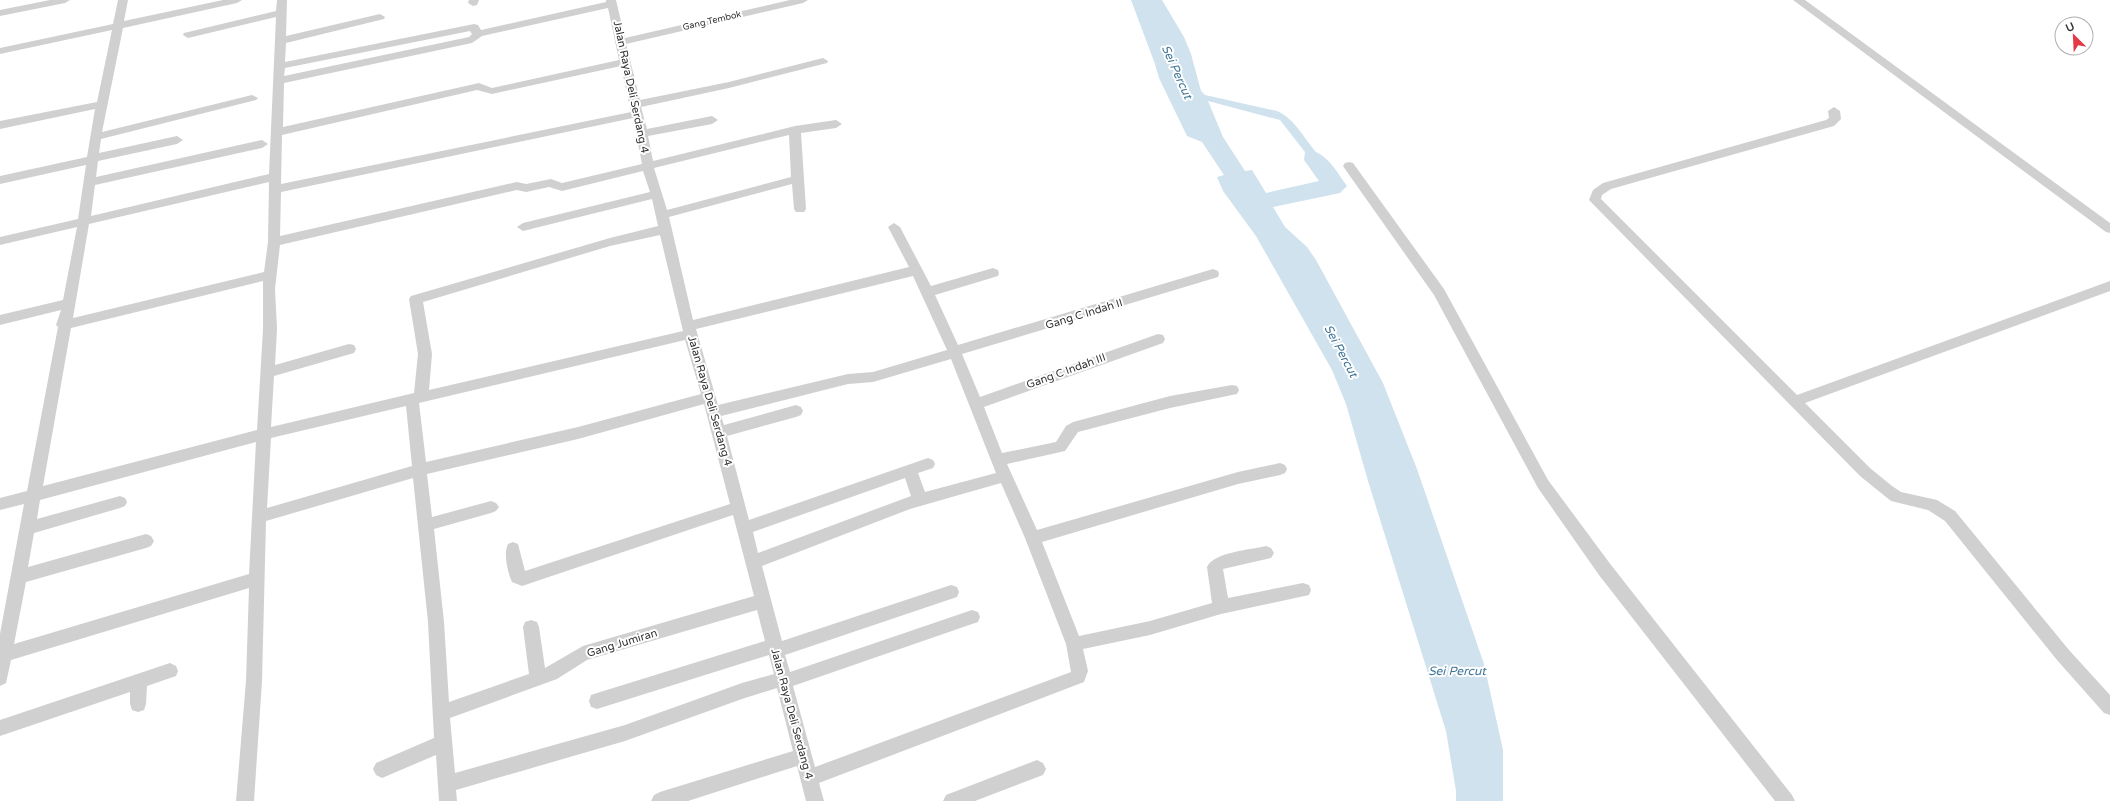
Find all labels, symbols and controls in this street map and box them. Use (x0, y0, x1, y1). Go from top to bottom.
street label: Gang Tembok (682, 9, 742, 33)
north arrow (2054, 16, 2094, 56)
street label: Jalan Raya Deli Serdang 4 (611, 20, 651, 154)
text: U (2064, 20, 2077, 35)
water label: Sei Percut (1159, 43, 1196, 102)
street label: Gang C Indah II (1044, 296, 1124, 332)
water label: Sei Percut (1321, 322, 1361, 381)
street label: Jalan Raya Deli Serdang 4 (685, 334, 735, 468)
street label: Gang C Indah III (1025, 351, 1107, 391)
street label: Gang Jumiran (585, 626, 659, 660)
street label: Jalan Raya Deli Serdang 4 (768, 647, 816, 781)
water label: Sei Percut (1428, 664, 1487, 678)

